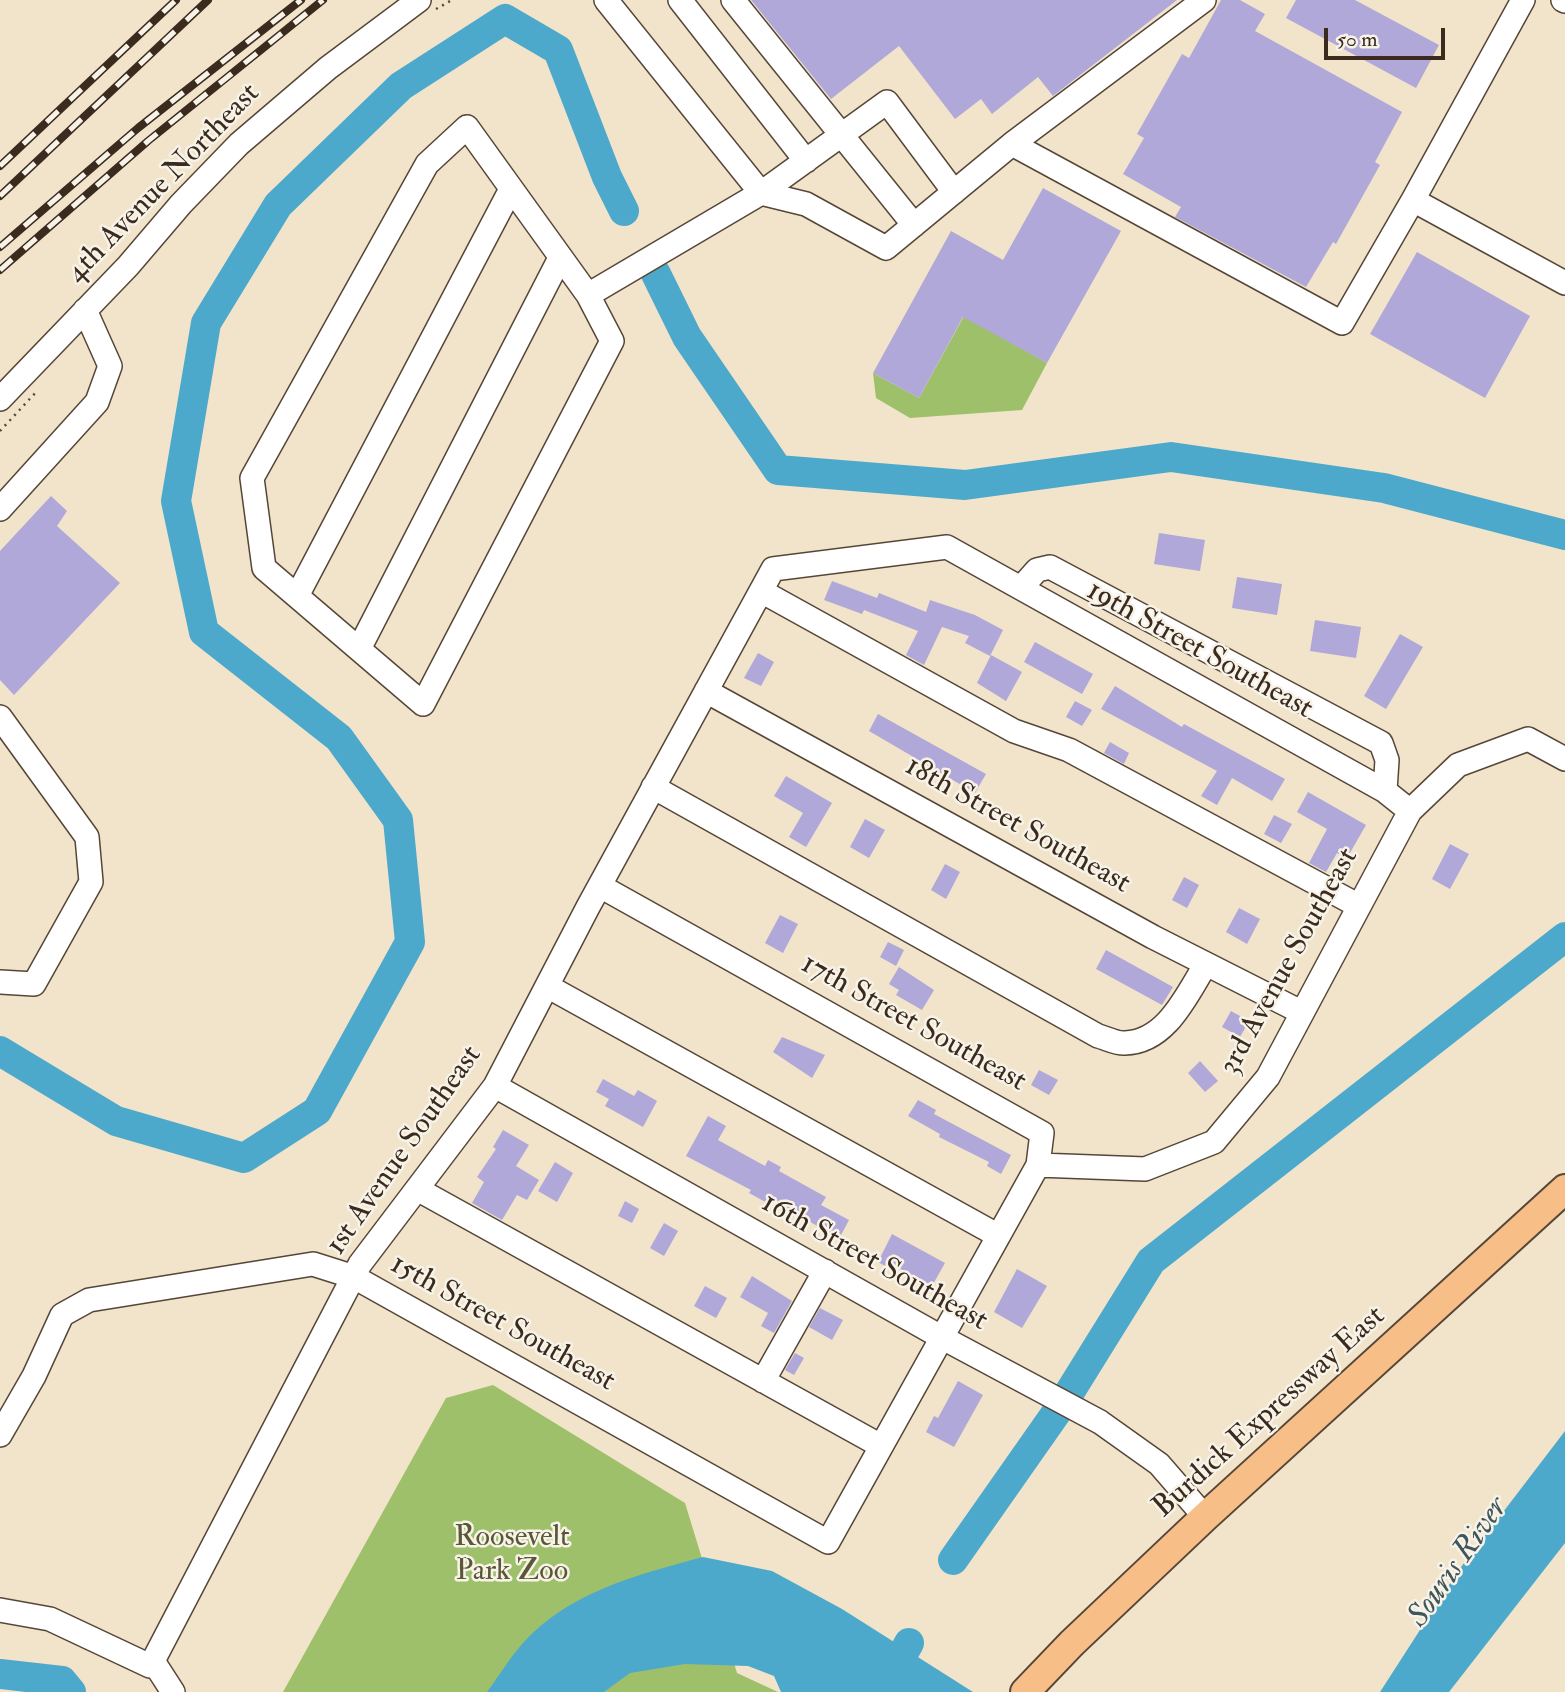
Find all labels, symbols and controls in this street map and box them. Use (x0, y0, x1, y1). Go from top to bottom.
scale bar (1327, 14, 1448, 58)
text: 50 m (1337, 26, 1378, 53)
street label: 4th Avenue Northeast (60, 77, 268, 291)
street label: 19th Street Southeast (1080, 574, 1318, 728)
street label: 18th Street Southeast (898, 749, 1136, 903)
street label: 3rd Avenue Southeast (1213, 842, 1367, 1082)
street label: 17th Street Southeast (794, 947, 1032, 1101)
street label: 1st Avenue Southeast (319, 1039, 491, 1263)
street label: 16th Street Southeast (755, 1186, 993, 1340)
street label: 15th Street Southeast (383, 1247, 621, 1401)
street label: Burdick Expressway East (1147, 1299, 1393, 1527)
water label: Souris River (1400, 1491, 1518, 1635)
park label: Roosevelt Park Zoo (454, 1521, 570, 1592)

